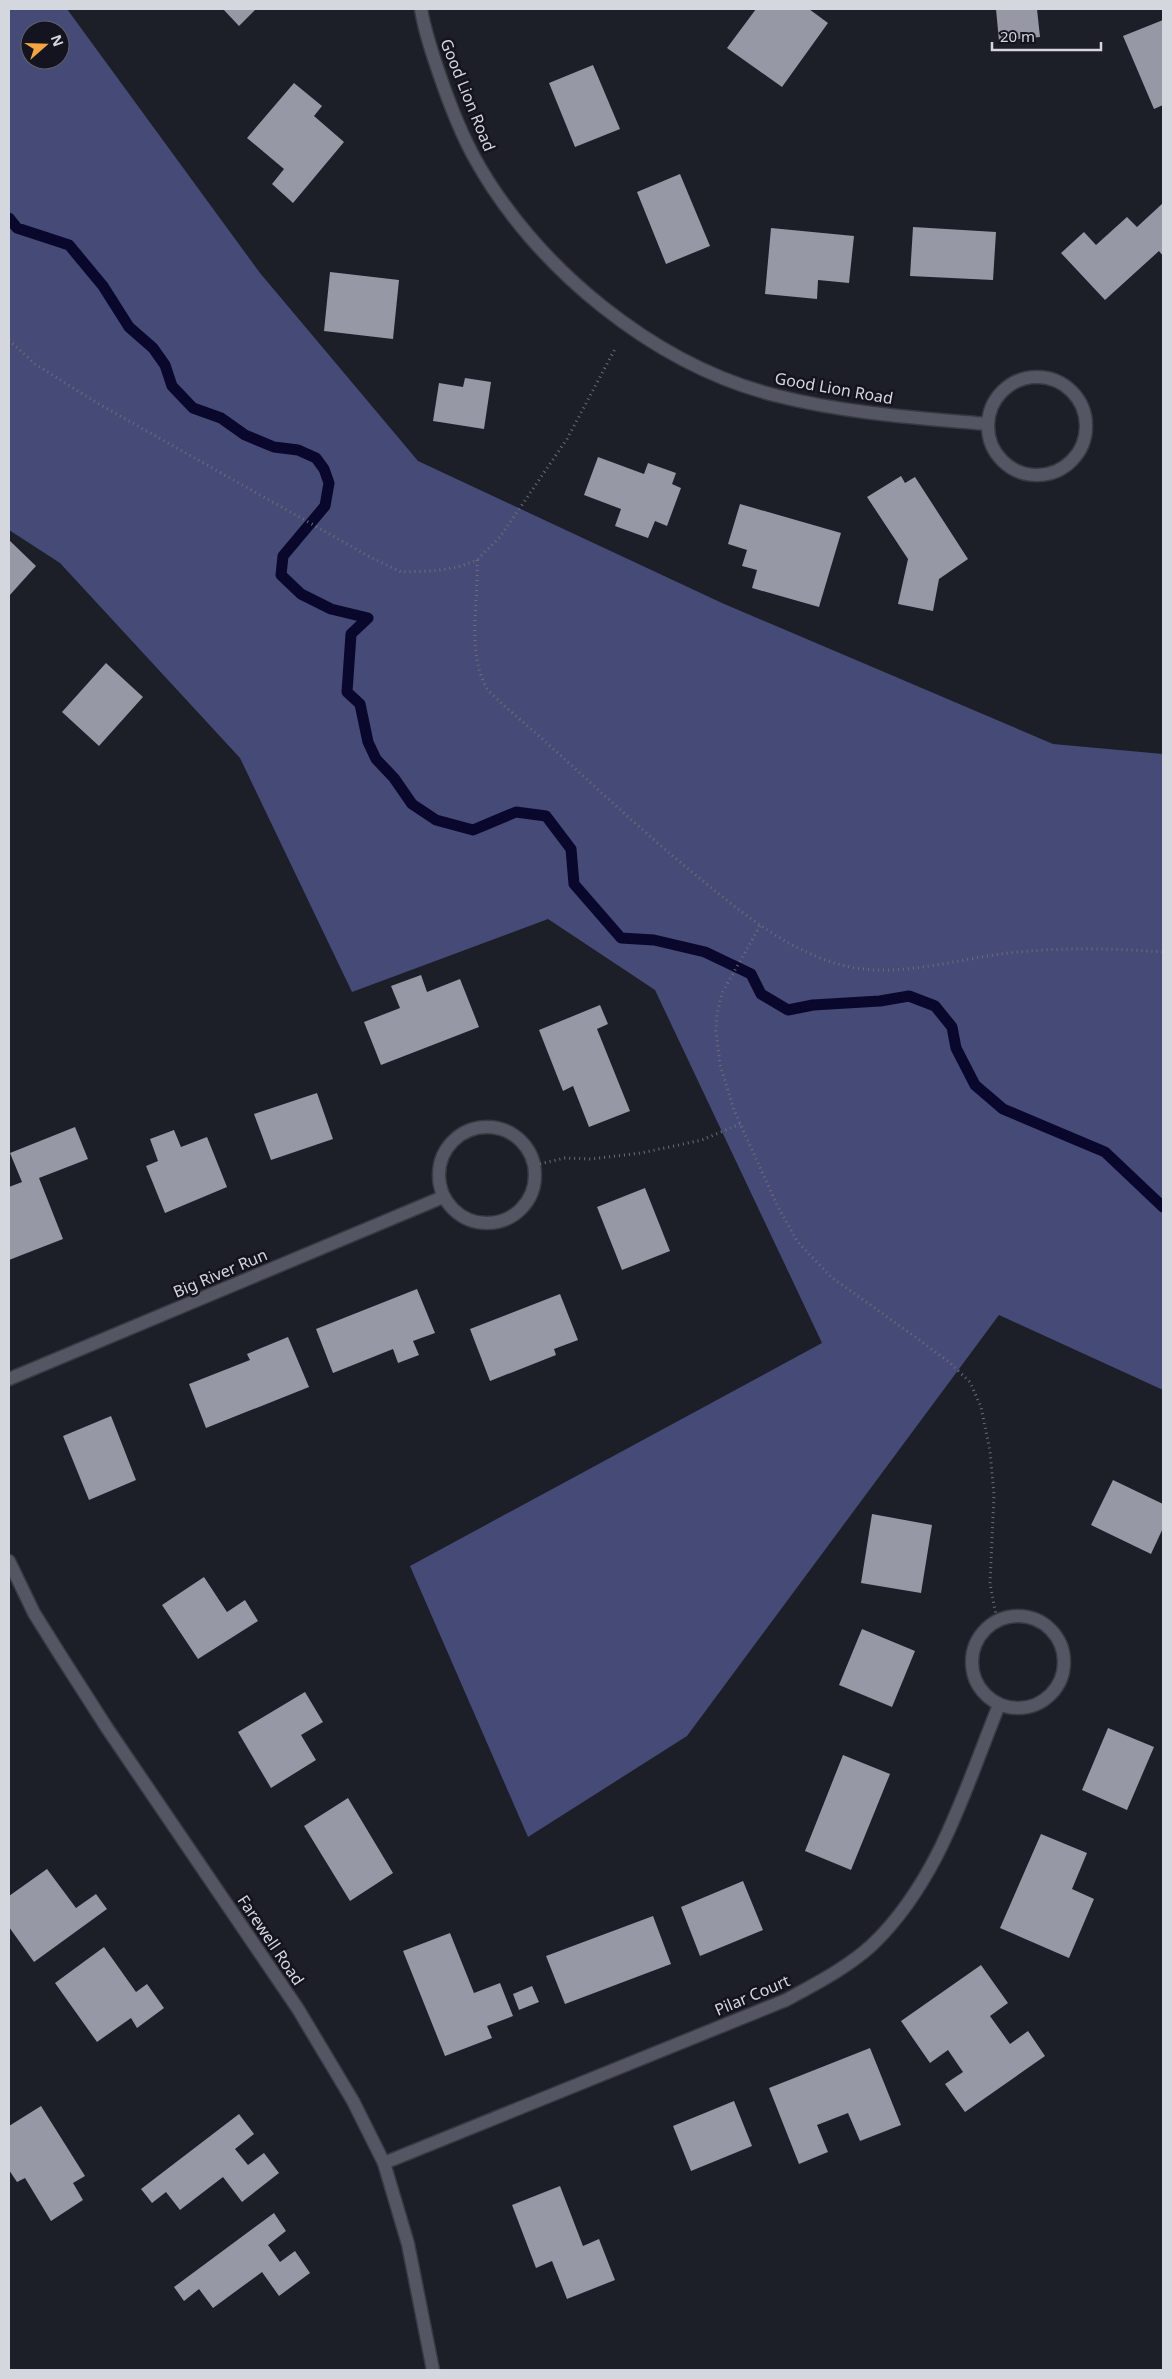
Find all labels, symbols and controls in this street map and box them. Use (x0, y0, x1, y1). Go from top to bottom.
north arrow (20, 20, 70, 70)
scale bar (992, 20, 1101, 52)
text: 20 m (1000, 26, 1035, 46)
text: N (47, 32, 69, 49)
street label: Good Lion Road (435, 35, 501, 155)
street label: Good Lion Road (773, 367, 895, 409)
street label: Big River Run (170, 1243, 270, 1303)
street label: Farewell Road (233, 1890, 309, 1990)
street label: Pilar Court (711, 1969, 793, 2021)

